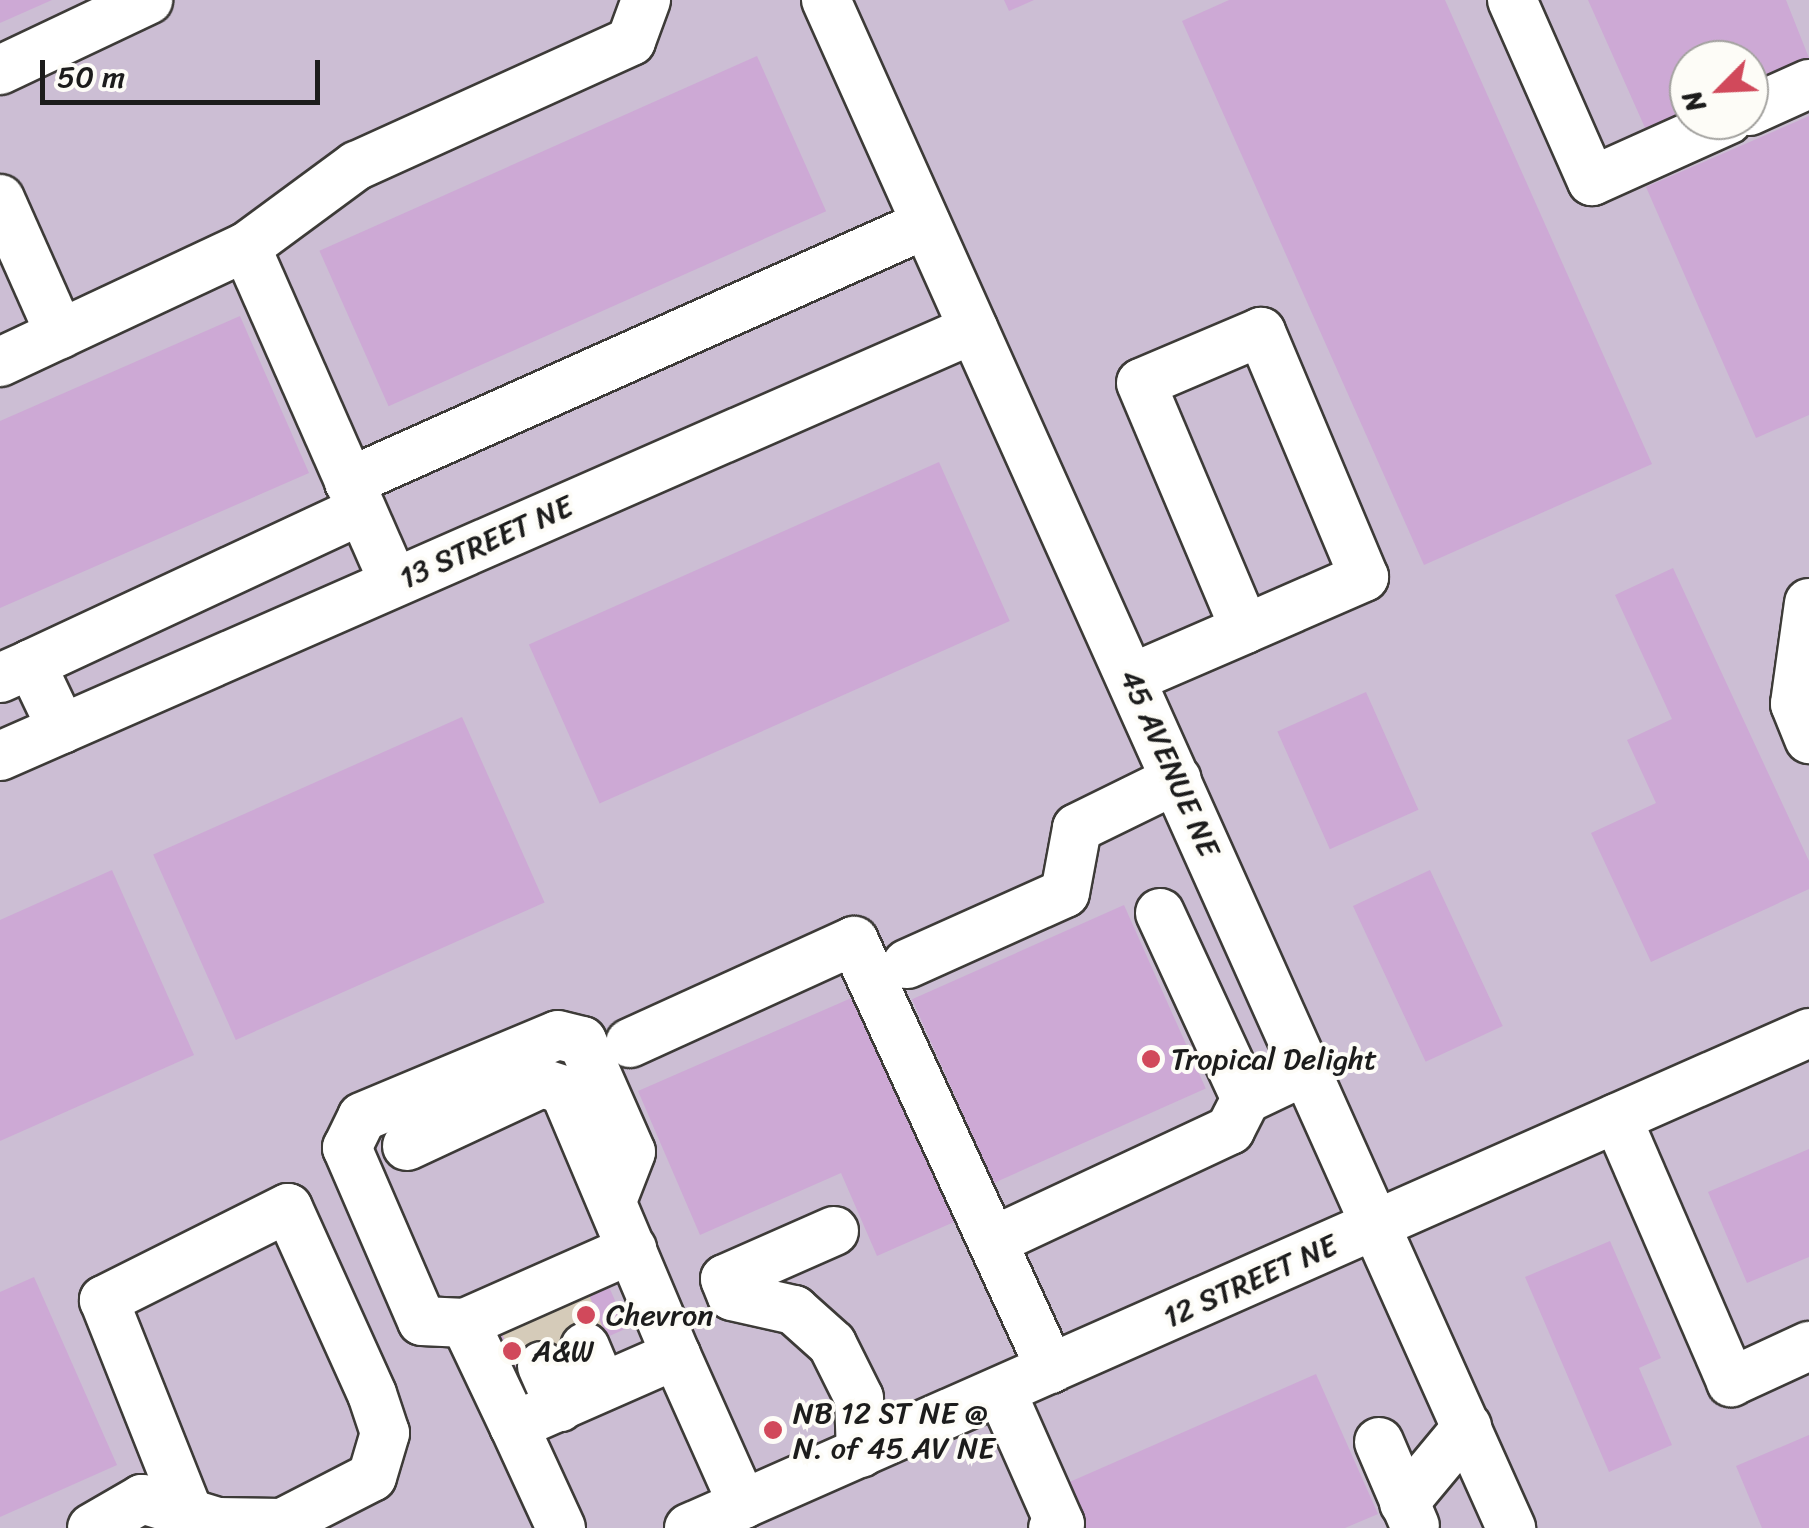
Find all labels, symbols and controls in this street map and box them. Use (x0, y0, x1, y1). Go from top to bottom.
scale bar (45, 40, 325, 102)
north arrow (1669, 40, 1769, 140)
text: 50 m (57, 50, 125, 104)
text: N (1667, 83, 1719, 120)
street label: 13 STREET NE (394, 488, 578, 596)
street label: 45 AVENUE NE (1113, 664, 1227, 862)
place label: Tropical Delight (1171, 1041, 1377, 1077)
marker: Tropical Delight (1140, 1048, 1162, 1070)
street label: 12 STREET NE (1158, 1227, 1342, 1335)
place label: Chevron (606, 1297, 714, 1333)
marker: Chevron (575, 1304, 597, 1326)
place label: A&W (532, 1333, 594, 1369)
marker: A&W (501, 1340, 523, 1362)
place label: NB 12 ST NE @ N. of 45 AV NE (793, 1395, 995, 1466)
marker: NB 12 ST NE @ N. of 45 AV NE (762, 1419, 784, 1441)

